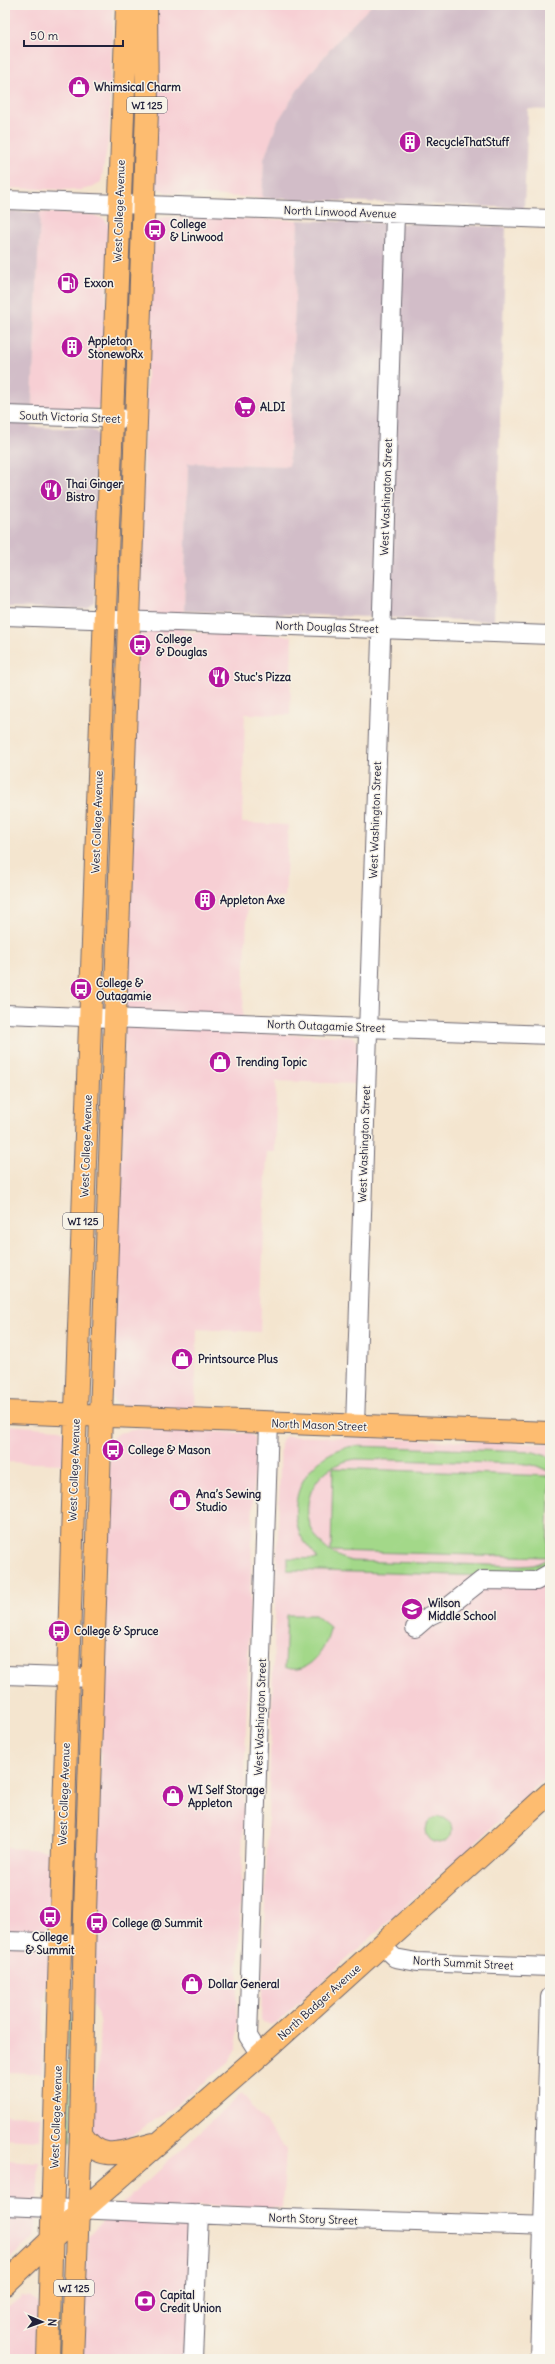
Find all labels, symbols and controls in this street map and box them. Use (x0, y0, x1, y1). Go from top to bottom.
scale bar (24, 22, 123, 48)
text: 50 m (30, 28, 59, 43)
shop icon: Whimsical Charm (66, 74, 92, 100)
place label: Whimsical Charm (94, 80, 181, 94)
road number: WI 125 (127, 97, 167, 113)
building icon: RecycleThatStuff (397, 129, 423, 155)
place label: RecycleThatStuff (426, 135, 509, 150)
street label: West College Avenue (110, 159, 128, 263)
street label: North Linwood Avenue (284, 203, 397, 221)
bus stop icon: College & Linwood (142, 217, 168, 243)
place label: College & Linwood (170, 217, 224, 244)
fuel station icon: Exxon (55, 270, 81, 296)
place label: Exxon (84, 276, 114, 290)
building icon: Appleton StonewoRx (59, 334, 85, 360)
place label: Appleton StonewoRx (88, 334, 144, 361)
supermarket icon: ALDI (232, 394, 258, 420)
place label: ALDI (260, 400, 286, 414)
street label: South Victoria Street (19, 408, 121, 426)
street label: West Washington Street (377, 438, 395, 556)
restaurant icon: Thai Ginger Bistro (38, 477, 64, 503)
place label: Thai Ginger Bistro (66, 477, 123, 504)
street label: North Douglas Street (275, 618, 379, 636)
bus stop icon: College & Douglas (127, 632, 153, 658)
place label: College & Douglas (156, 632, 207, 660)
restaurant icon: Stuc's Pizza (206, 664, 232, 690)
place label: Stuc's Pizza (234, 670, 292, 684)
street label: West Washington Street (366, 761, 384, 879)
street label: West College Avenue (88, 770, 106, 874)
building icon: Appleton Axe (192, 887, 218, 913)
place label: Appleton Axe (220, 893, 285, 908)
bus stop icon: College & Outagamie (68, 976, 94, 1002)
place label: College & Outagamie (96, 976, 151, 1004)
street label: North Outagamie Street (267, 1017, 386, 1035)
shop icon: Trending Topic (207, 1049, 233, 1075)
place label: Trending Topic (236, 1055, 307, 1070)
street label: West Washington Street (355, 1085, 373, 1203)
street label: West College Avenue (77, 1094, 95, 1198)
road number: WI 125 (63, 1213, 103, 1229)
shop icon: Printsource Plus (169, 1346, 195, 1372)
place label: Printsource Plus (198, 1352, 278, 1366)
street label: North Mason Street (271, 1416, 367, 1434)
street label: West College Avenue (65, 1418, 83, 1522)
bus stop icon: College & Mason (100, 1437, 126, 1463)
place label: College & Mason (128, 1443, 211, 1458)
shop icon: Ana’s Sewing Studio (167, 1487, 193, 1513)
place label: Ana’s Sewing Studio (196, 1487, 261, 1514)
school or university icon: Wilson Middle School (399, 1596, 425, 1622)
place label: Wilson Middle School (428, 1596, 496, 1623)
bus stop icon: College & Spruce (46, 1618, 72, 1644)
place label: College & Spruce (74, 1624, 159, 1639)
street label: West Washington Street (251, 1658, 269, 1776)
street label: West College Avenue (55, 1742, 73, 1846)
shop icon: WI Self Storage Appleton (160, 1783, 186, 1809)
place label: WI Self Storage Appleton (188, 1783, 265, 1811)
bus stop icon: College & Summit (37, 1904, 63, 1930)
bus stop icon: College @ Summit (84, 1910, 110, 1936)
place label: College @ Summit (112, 1916, 203, 1931)
place label: College & Summit (25, 1930, 75, 1957)
street label: North Summit Street (412, 1953, 514, 1973)
street label: North Badger Avenue (275, 1961, 363, 2043)
shop icon: Dollar General (179, 1971, 205, 1997)
place label: Dollar General (208, 1977, 280, 1991)
street label: West College Avenue (47, 2065, 65, 2169)
street label: North Story Street (268, 2210, 358, 2228)
road number: WI 125 (54, 2280, 94, 2296)
bank icon: Capital Credit Union (132, 2288, 158, 2314)
place label: Capital Credit Union (160, 2288, 222, 2315)
north arrow (22, 2302, 62, 2342)
text: N (45, 2318, 59, 2326)

